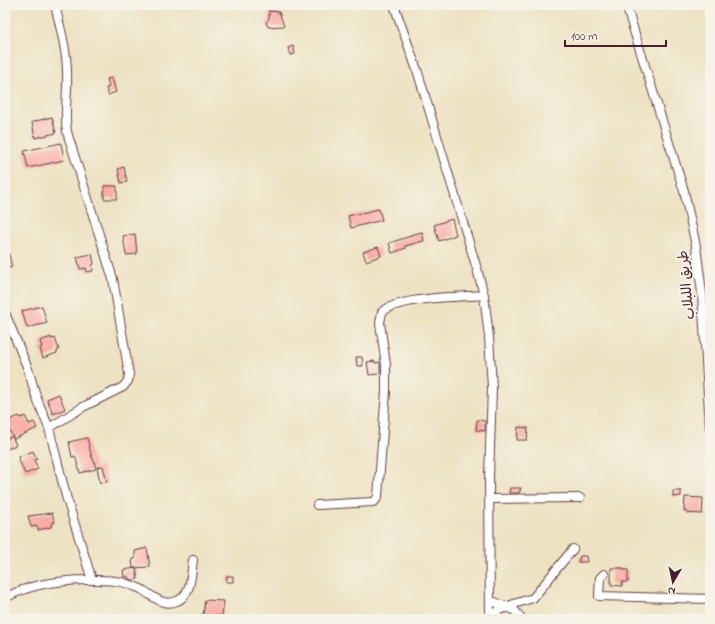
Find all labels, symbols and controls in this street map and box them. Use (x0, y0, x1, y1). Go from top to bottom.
scale bar (565, 22, 666, 48)
text: 100 m (571, 28, 598, 46)
street label: طريق اللبلاب (673, 249, 701, 321)
north arrow (653, 562, 693, 602)
text: N (667, 582, 677, 599)

